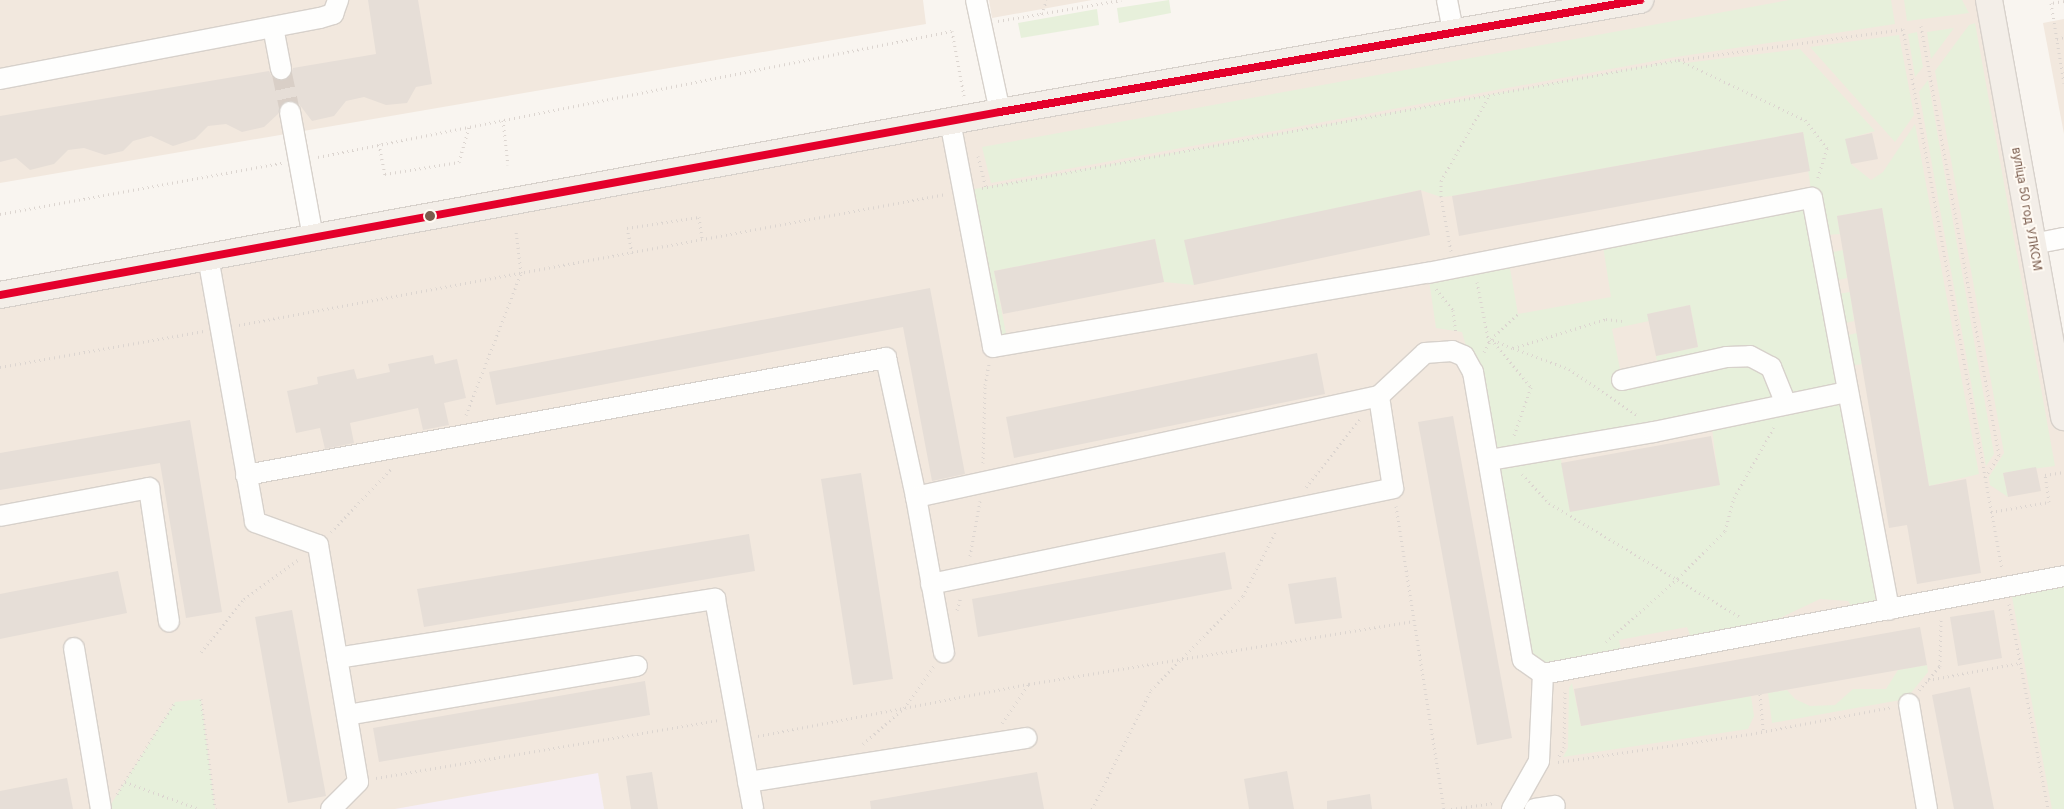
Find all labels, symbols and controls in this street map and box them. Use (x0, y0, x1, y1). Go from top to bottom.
street label: вуліца 50 год УЛКСМ (2009, 146, 2045, 272)
unlabelled marker (425, 211, 435, 221)

